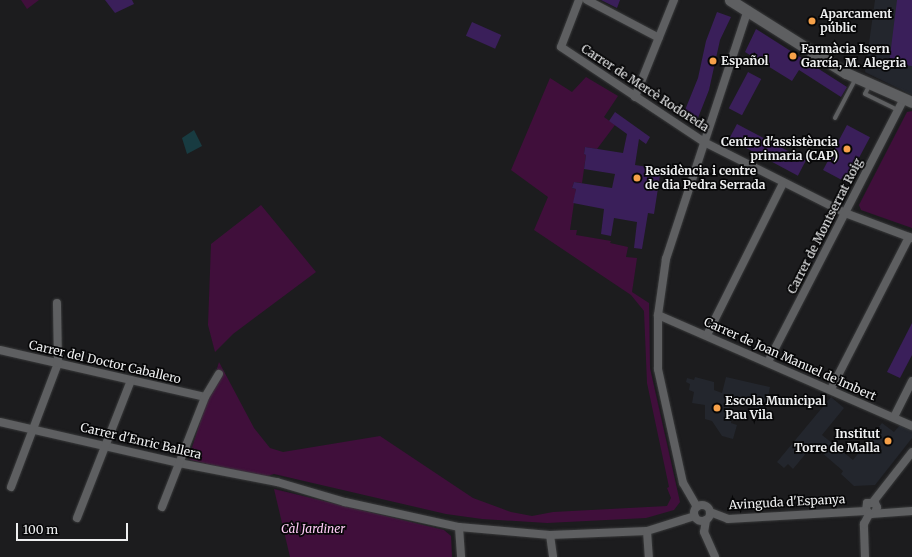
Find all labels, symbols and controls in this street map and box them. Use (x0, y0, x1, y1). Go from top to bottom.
place label: Aparcament públic (820, 7, 892, 35)
marker: Aparcament públic (807, 16, 817, 26)
street label: Carrer de Mercè Rodoreda (579, 41, 711, 135)
place label: Farmàcia Isern García, M. Alegria (801, 42, 906, 70)
marker: Farmàcia Isern García, M. Alegria (788, 51, 798, 61)
place label: Español (721, 54, 768, 68)
marker: Español (708, 56, 718, 66)
place label: Centre d'assistència primaria (CAP) (721, 135, 838, 163)
marker: Centre d'assistència primaria (CAP) (841, 143, 853, 155)
street label: Carrer de Montserrat Roig (785, 156, 865, 296)
place label: Residència i centre de dia Pedra Serrada (645, 164, 765, 192)
marker: Residència i centre de dia Pedra Serrada (632, 173, 642, 183)
street label: Carrer de Joan Manuel de Imbert (702, 314, 878, 404)
street label: Carrer del Doctor Caballero (28, 337, 182, 387)
place label: Escola Municipal Pau Vila (725, 394, 826, 422)
marker: Escola Municipal Pau Vila (712, 403, 722, 413)
street label: Carrer d'Enric Ballera (79, 420, 203, 462)
place label: Institut Torre de Malla (794, 427, 880, 455)
marker: Institut Torre de Malla (883, 436, 893, 446)
street label: Avinguda d'Espanya (728, 492, 846, 512)
scale bar (18, 515, 130, 541)
text: 100 m (23, 522, 58, 537)
park label: Càl Jardiner (281, 522, 345, 536)

